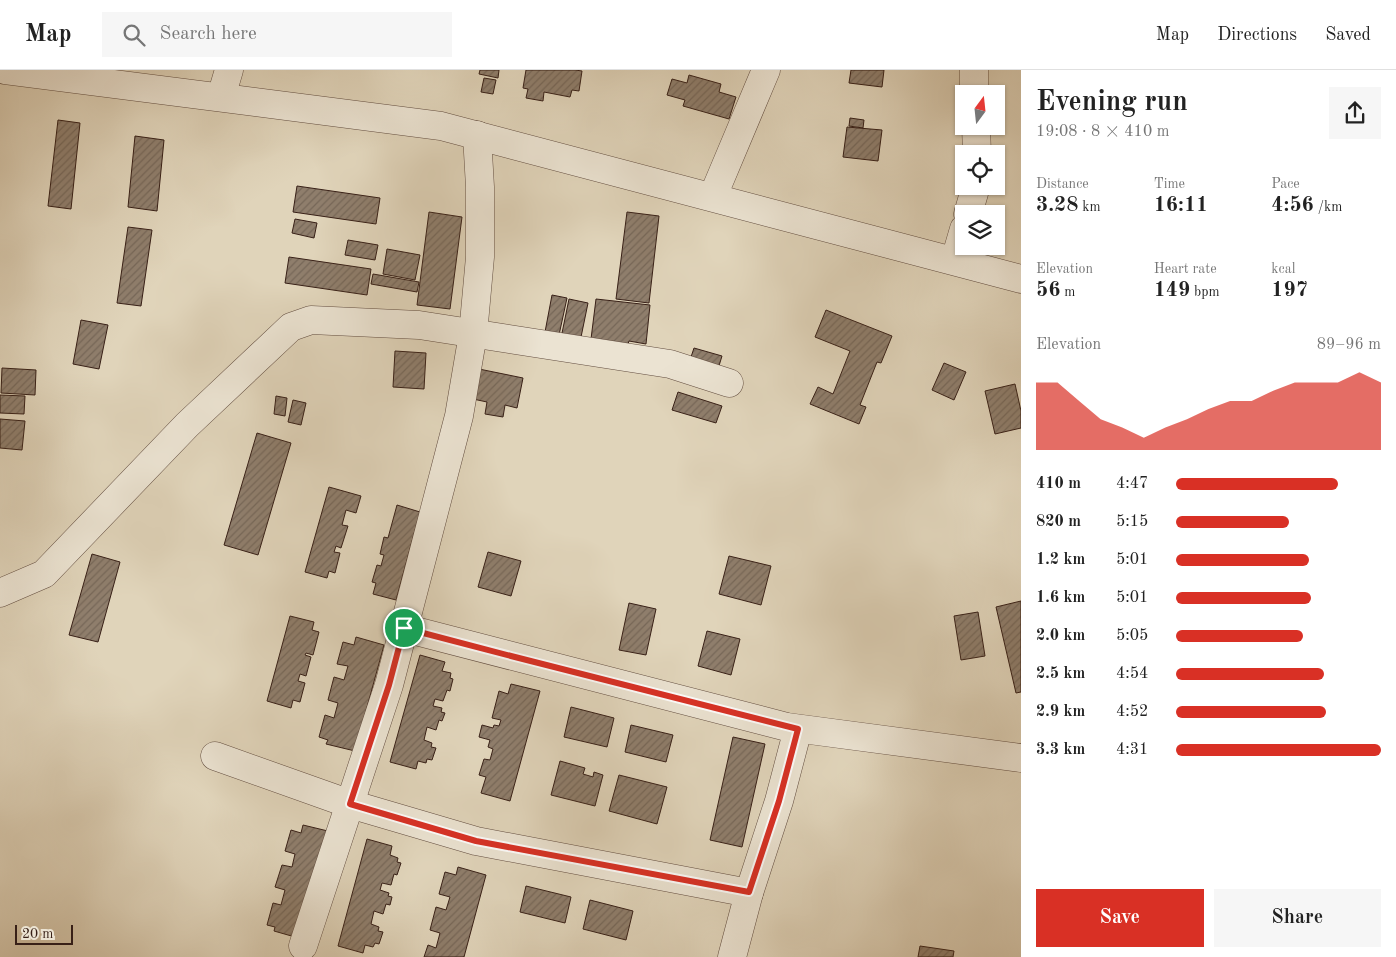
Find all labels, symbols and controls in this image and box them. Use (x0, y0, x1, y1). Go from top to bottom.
search box (102, 12, 452, 57)
icon: search (120, 21, 148, 49)
text: Map (25, 23, 72, 47)
text: Search here (160, 25, 257, 44)
text: Map (1156, 26, 1189, 44)
text: Directions (1217, 26, 1297, 44)
text: Saved (1325, 26, 1371, 44)
north arrow (955, 85, 1005, 135)
map controls (955, 85, 1005, 255)
button: share (1329, 87, 1381, 139)
text: Evening run (1036, 89, 1188, 117)
text: 19:08 · 8 × 410 m (1036, 124, 1169, 140)
button: locate (955, 145, 1005, 195)
text: Distance (1036, 177, 1089, 191)
text: Time (1154, 177, 1185, 191)
text: Pace (1271, 177, 1300, 191)
text: 3.28 (1036, 195, 1078, 216)
text: 16:11 (1154, 195, 1208, 216)
text: 4:56 (1271, 195, 1314, 216)
text: km (1078, 200, 1101, 214)
text: /km (1314, 200, 1342, 214)
button: layers (955, 205, 1005, 255)
text: Elevation (1036, 262, 1093, 276)
text: Heart rate (1154, 262, 1217, 276)
text: kcal (1271, 262, 1295, 276)
text: 56 (1036, 280, 1060, 301)
text: 149 (1154, 280, 1190, 301)
text: 197 (1271, 280, 1308, 301)
text: m (1060, 285, 1075, 299)
text: bpm (1190, 285, 1220, 299)
text: Elevation (1036, 337, 1101, 353)
text: 89–96 m (1317, 337, 1381, 353)
text: 410 m (1036, 476, 1081, 492)
text: 4:47 (1116, 476, 1148, 492)
text: 820 m (1036, 514, 1081, 530)
text: 5:15 (1116, 514, 1148, 530)
text: 1.2 km (1036, 552, 1085, 568)
text: 5:01 (1116, 552, 1148, 568)
text: 1.6 km (1036, 590, 1085, 606)
text: 5:01 (1116, 590, 1148, 606)
pin (383, 607, 425, 649)
icon: arrive (390, 614, 418, 642)
text: 2.0 km (1036, 628, 1085, 644)
text: 5:05 (1116, 628, 1148, 644)
text: 2.5 km (1036, 666, 1085, 682)
text: 4:54 (1116, 666, 1148, 682)
text: 2.9 km (1036, 704, 1085, 720)
text: 4:52 (1116, 704, 1148, 720)
text: 3.3 km (1036, 742, 1085, 758)
text: 4:31 (1116, 742, 1148, 758)
button: Save (1036, 889, 1204, 947)
button: Share (1214, 889, 1381, 947)
scale bar (15, 922, 72, 945)
text: 20 m (22, 927, 53, 941)

